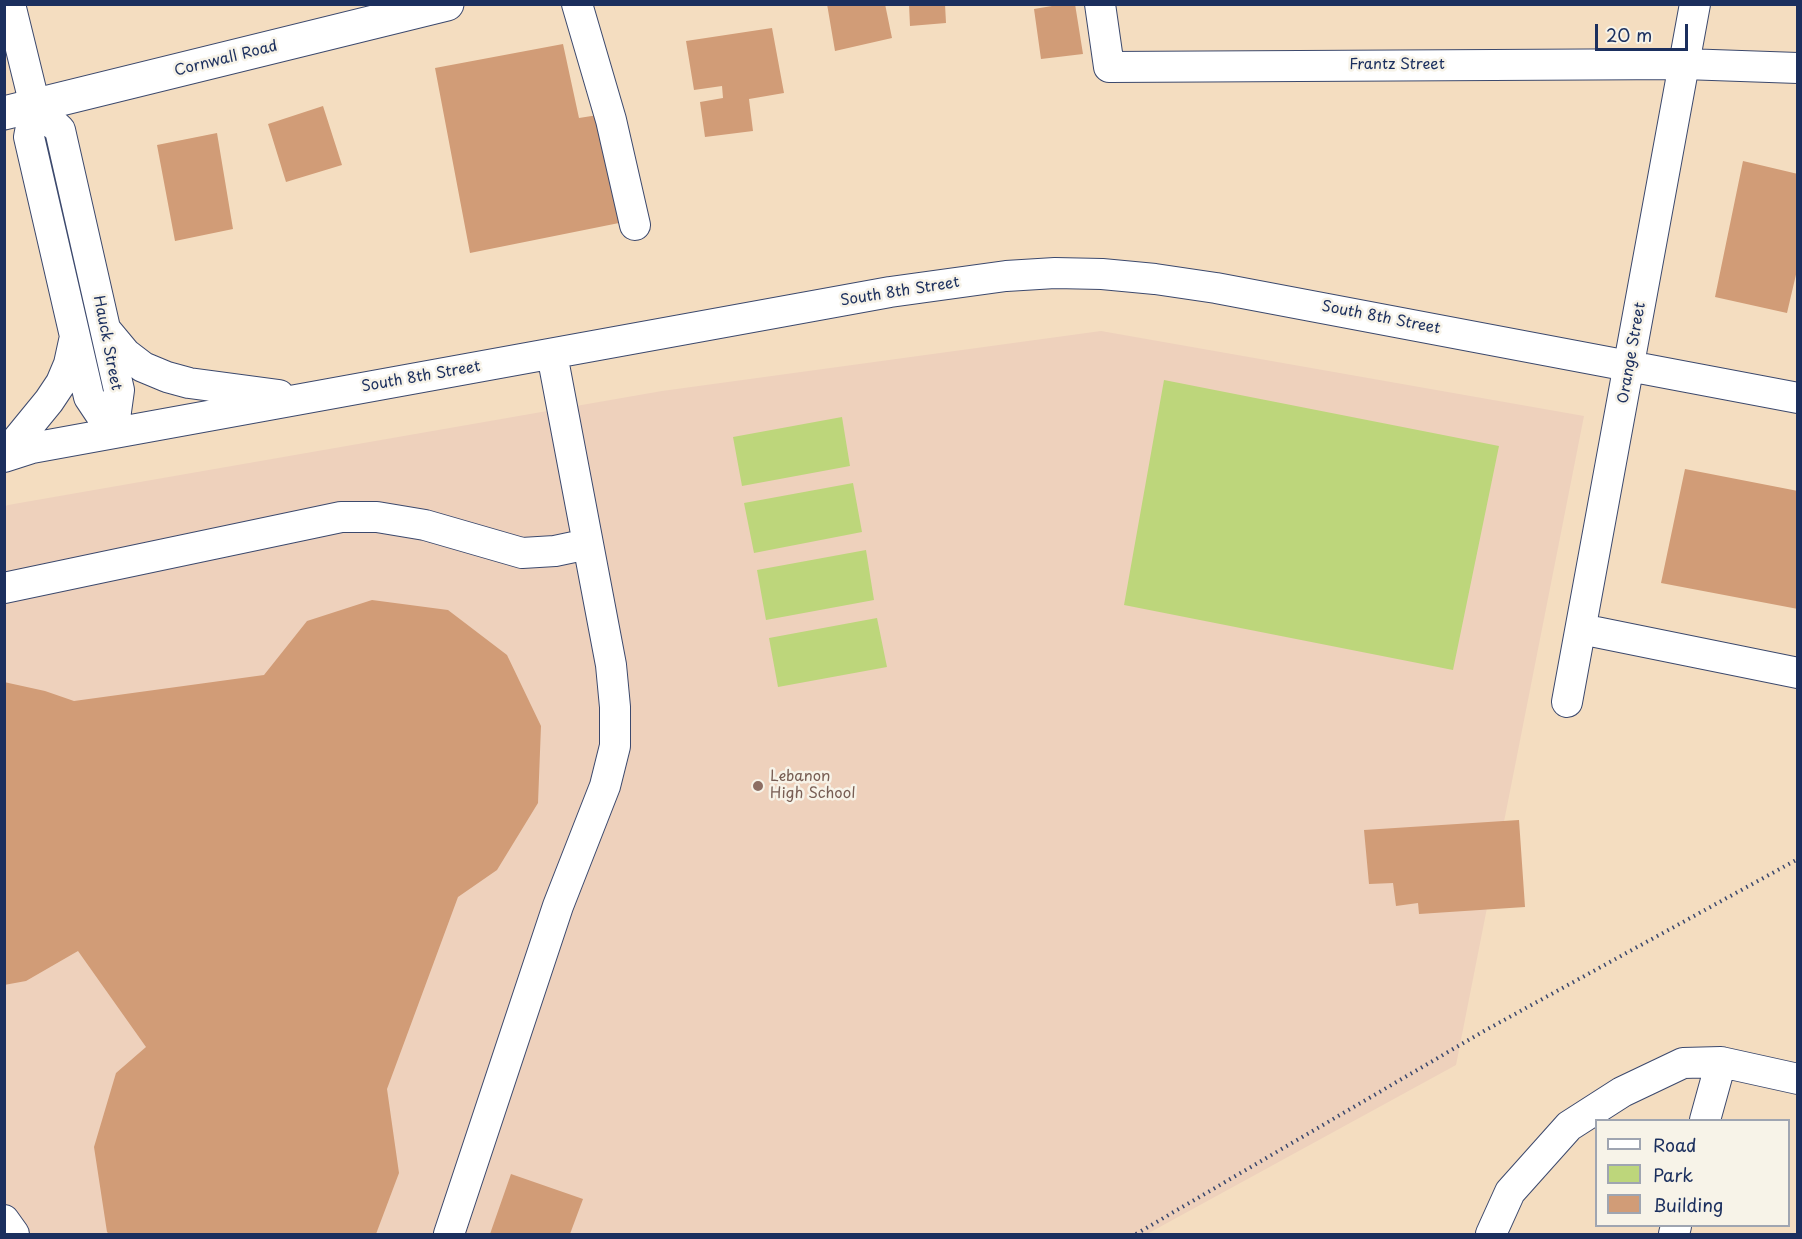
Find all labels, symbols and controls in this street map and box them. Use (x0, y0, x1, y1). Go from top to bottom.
scale bar (1598, 12, 1691, 50)
text: 20 m (1606, 21, 1652, 48)
street label: Cornwall Road (173, 38, 279, 80)
street label: Frantz Street (1349, 56, 1445, 74)
street label: South 8th Street (839, 274, 961, 310)
street label: Hauck Street (89, 294, 125, 392)
street label: South 8th Street (1320, 298, 1442, 338)
street label: Orange Street (1614, 301, 1650, 405)
street label: South 8th Street (360, 358, 482, 396)
place label: Lebanon High School (770, 768, 855, 803)
marker: Lebanon High School (751, 779, 765, 793)
legend (1595, 1119, 1790, 1227)
text: Road (1653, 1131, 1697, 1158)
text: Park (1653, 1161, 1693, 1188)
text: Building (1653, 1191, 1723, 1218)

